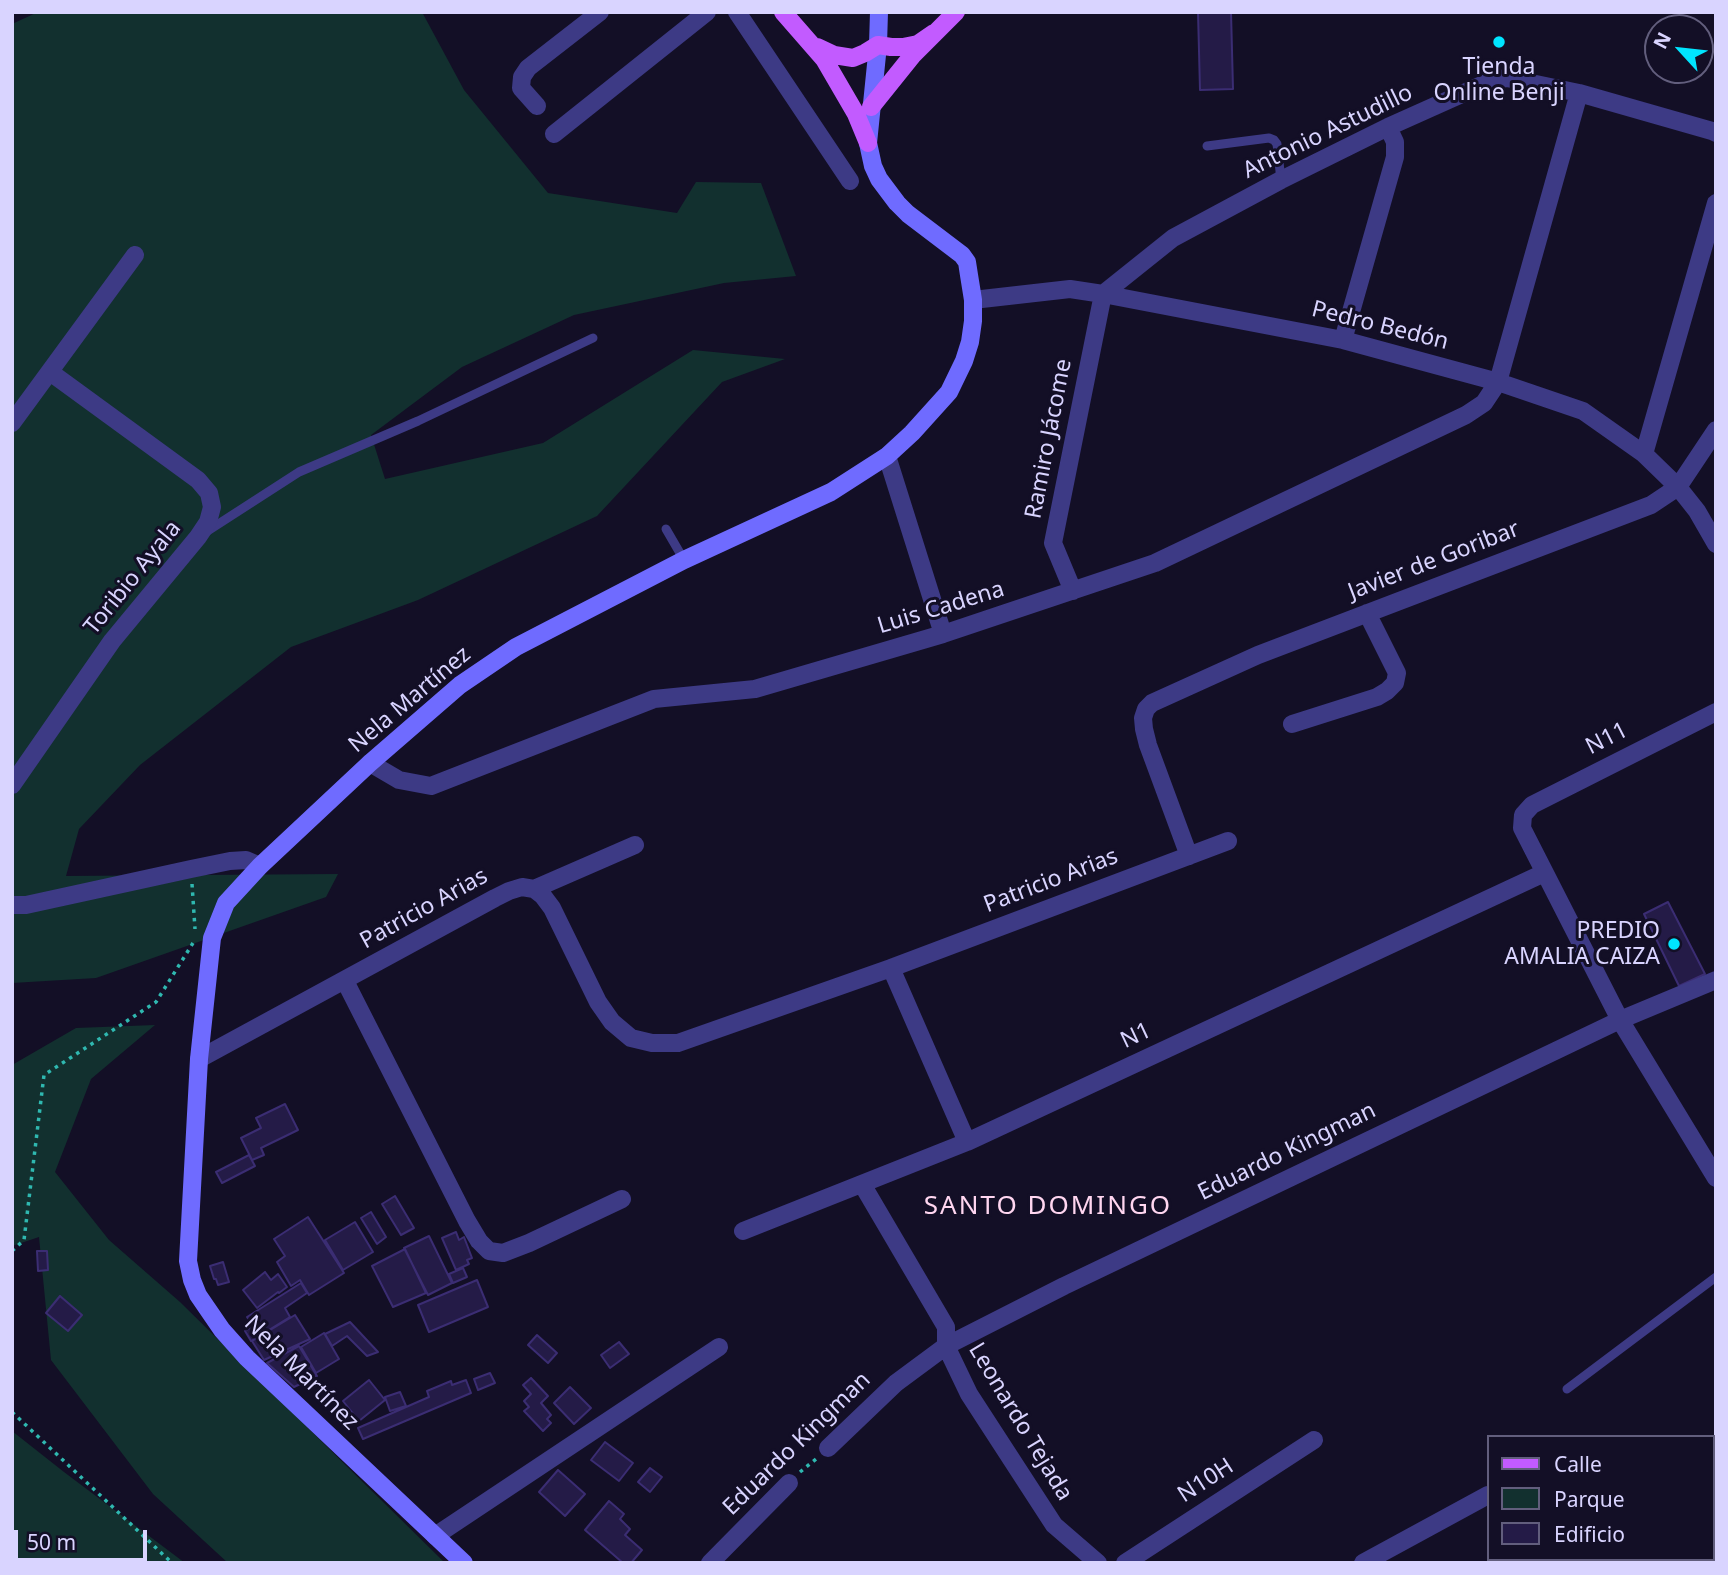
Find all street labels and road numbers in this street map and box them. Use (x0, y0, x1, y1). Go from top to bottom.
street label: Antonio Astudillo (1239, 79, 1417, 185)
street label: Pedro Bedón (1309, 296, 1451, 356)
street label: Ramiro Jácome (1020, 357, 1078, 521)
street label: Toribio Ayala (79, 515, 187, 641)
street label: Javier de Goribar (1345, 516, 1523, 606)
street label: Luis Cadena (874, 576, 1008, 640)
street label: Nela Martínez (343, 641, 477, 759)
street label: N11 (1581, 717, 1633, 761)
street label: Patricio Arias (980, 843, 1122, 919)
street label: Patricio Arias (355, 863, 493, 955)
street label: N1 (1116, 1017, 1156, 1055)
street label: Eduardo Kingman (1194, 1097, 1380, 1207)
street label: Nela Martínez (238, 1310, 364, 1436)
street label: Leonardo Tejada (962, 1338, 1078, 1506)
street label: Eduardo Kingman (718, 1367, 876, 1521)
street label: N10H (1173, 1453, 1239, 1509)

